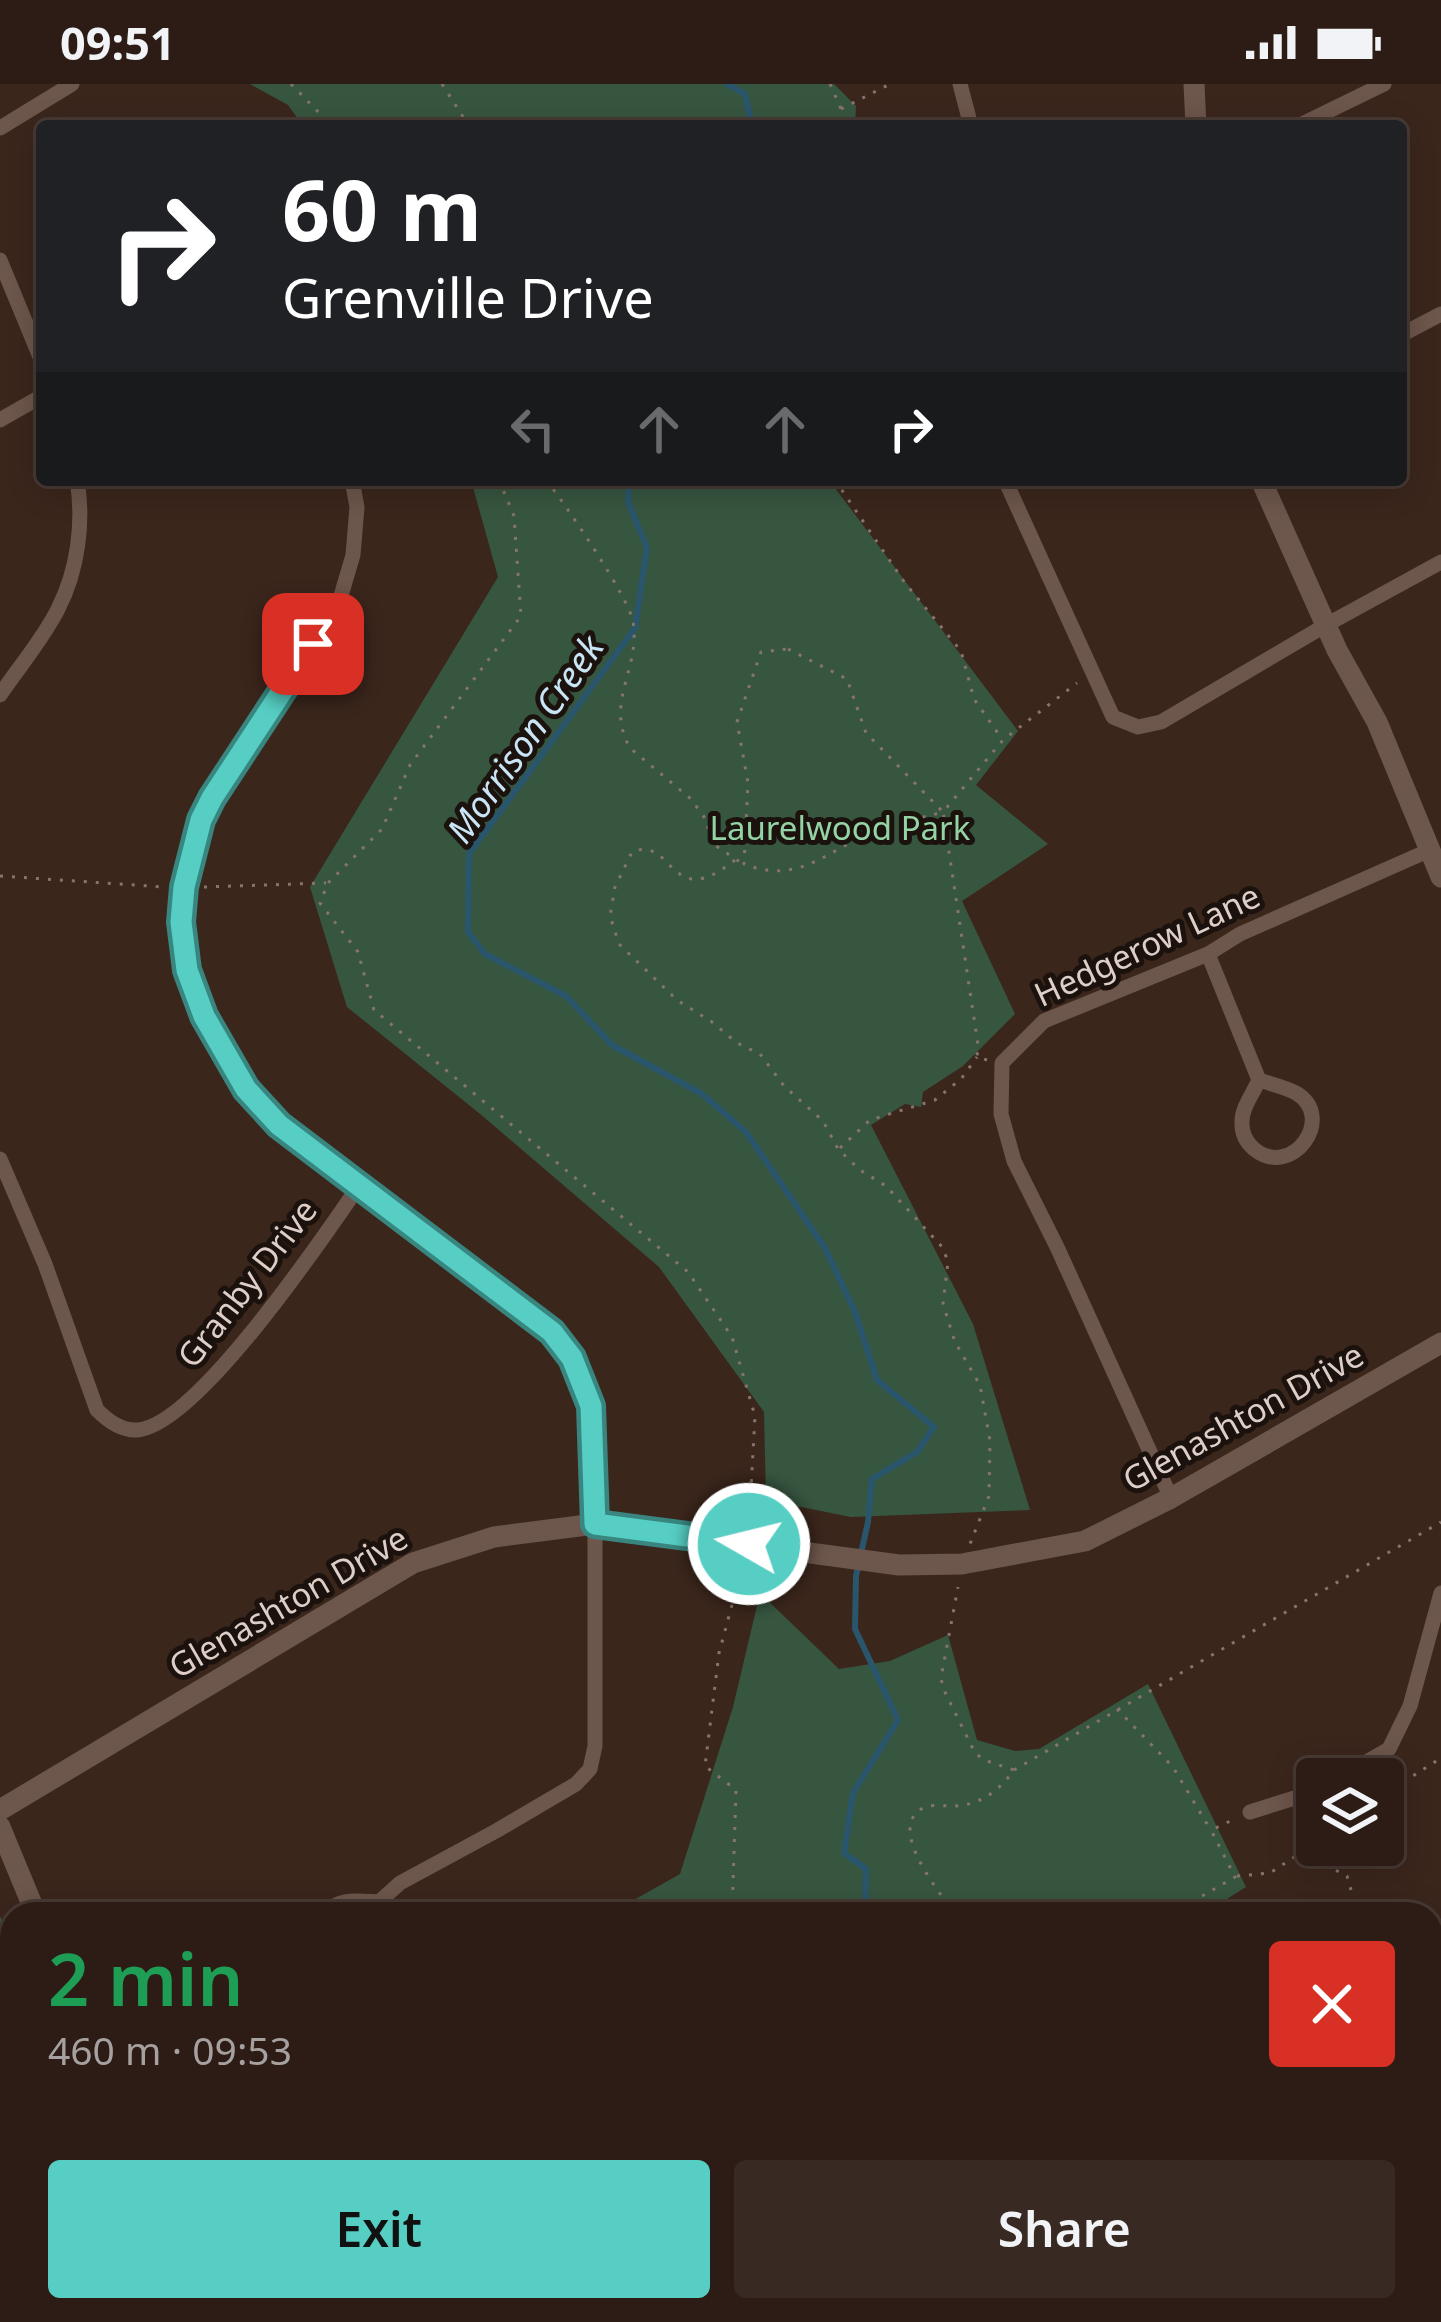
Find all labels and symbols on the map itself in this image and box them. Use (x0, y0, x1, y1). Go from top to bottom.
pin (262, 593, 364, 695)
water label: Morrison Creek (435, 624, 615, 852)
park label: Laurelwood Park (710, 805, 971, 850)
street label: Hedgerow Lane (1027, 873, 1267, 1016)
street label: Granby Drive (167, 1189, 327, 1376)
street label: Glenashton Drive (1114, 1332, 1371, 1501)
position arrow (686, 1481, 812, 1607)
street label: Glenashton Drive (160, 1515, 415, 1688)

